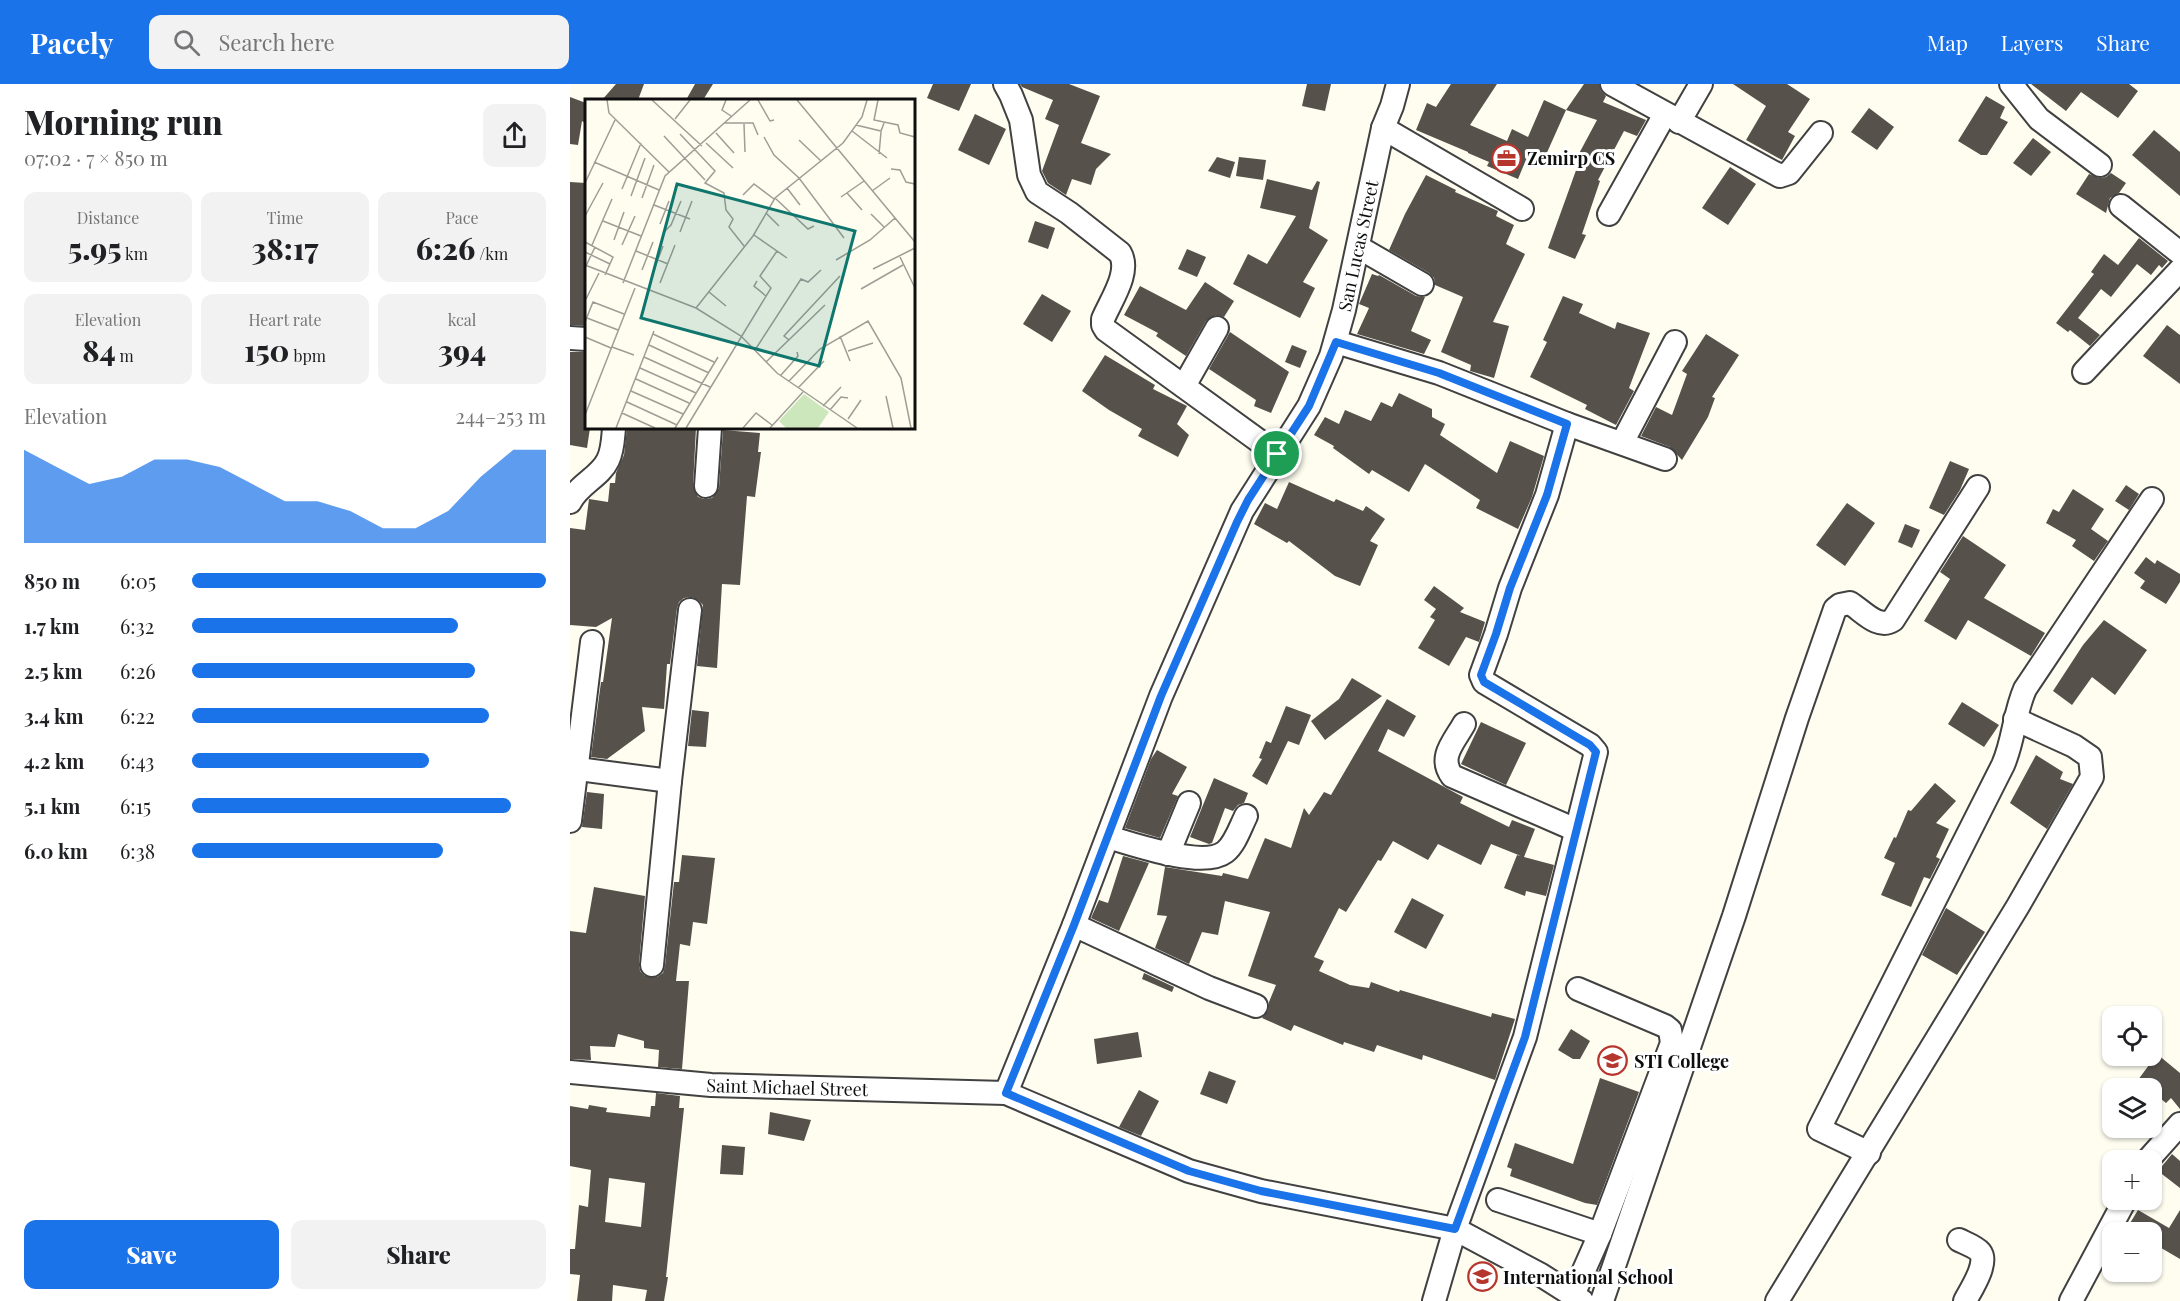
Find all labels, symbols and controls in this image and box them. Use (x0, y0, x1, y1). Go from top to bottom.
search box (149, 15, 569, 69)
text: Pacely (30, 24, 113, 61)
icon: search (170, 26, 203, 59)
text: Search here (218, 27, 335, 57)
text: Map (1927, 28, 1968, 56)
text: Layers (2001, 28, 2063, 56)
text: Share (2096, 28, 2150, 56)
text: Morning run (24, 99, 223, 143)
inset map (585, 99, 915, 429)
button: share (483, 104, 546, 167)
office icon: Zemirp CS (1490, 142, 1522, 174)
text: 07:02 · 7 × 850 m (24, 144, 168, 171)
place label: Zemirp CS (1527, 146, 1615, 170)
street label: San Lucas Street (1332, 177, 1384, 313)
text: Distance (77, 207, 139, 228)
text: Time (267, 207, 303, 228)
text: Pace (445, 207, 479, 228)
text: 5.95 (68, 228, 121, 268)
text: 38:17 (252, 228, 318, 268)
text: 6:26 (416, 228, 475, 268)
text: km (121, 243, 148, 264)
text: /km (475, 243, 508, 264)
text: Elevation (75, 309, 141, 330)
text: Heart rate (248, 309, 322, 330)
text: kcal (448, 309, 476, 330)
text: 84 (82, 330, 116, 370)
text: 150 (244, 330, 289, 370)
text: 394 (438, 330, 486, 370)
text: m (116, 345, 134, 366)
text: bpm (289, 345, 326, 366)
text: Elevation (24, 402, 107, 429)
text: 244–253 m (456, 402, 546, 429)
pin (1251, 428, 1302, 479)
icon: arrive (1260, 437, 1293, 470)
text: 850 m (24, 567, 80, 594)
text: 6:05 (120, 567, 156, 594)
text: 1.7 km (24, 612, 80, 639)
text: 6:32 (120, 612, 154, 639)
text: 2.5 km (24, 657, 83, 684)
text: 6:26 (120, 657, 156, 684)
text: 3.4 km (24, 702, 84, 729)
text: 6:22 (120, 702, 155, 729)
text: 4.2 km (24, 747, 84, 774)
text: 6:43 (120, 747, 154, 774)
text: 5.1 km (24, 792, 80, 819)
text: 6:15 (120, 792, 151, 819)
text: 6.0 km (24, 837, 88, 864)
text: 6:38 (120, 837, 155, 864)
map controls (2102, 1006, 2162, 1282)
button: locate (2102, 1006, 2162, 1066)
school or university icon: STI College (1597, 1045, 1629, 1077)
place label: STI College (1634, 1049, 1729, 1073)
street label: Saint Michael Street (706, 1073, 869, 1101)
button: layers (2102, 1078, 2162, 1138)
button: + (2102, 1150, 2162, 1210)
button: Save (24, 1220, 279, 1289)
button: Share (291, 1220, 546, 1289)
button: − (2102, 1222, 2162, 1282)
school or university icon: International School (1466, 1261, 1498, 1293)
place label: International School (1503, 1265, 1674, 1289)

